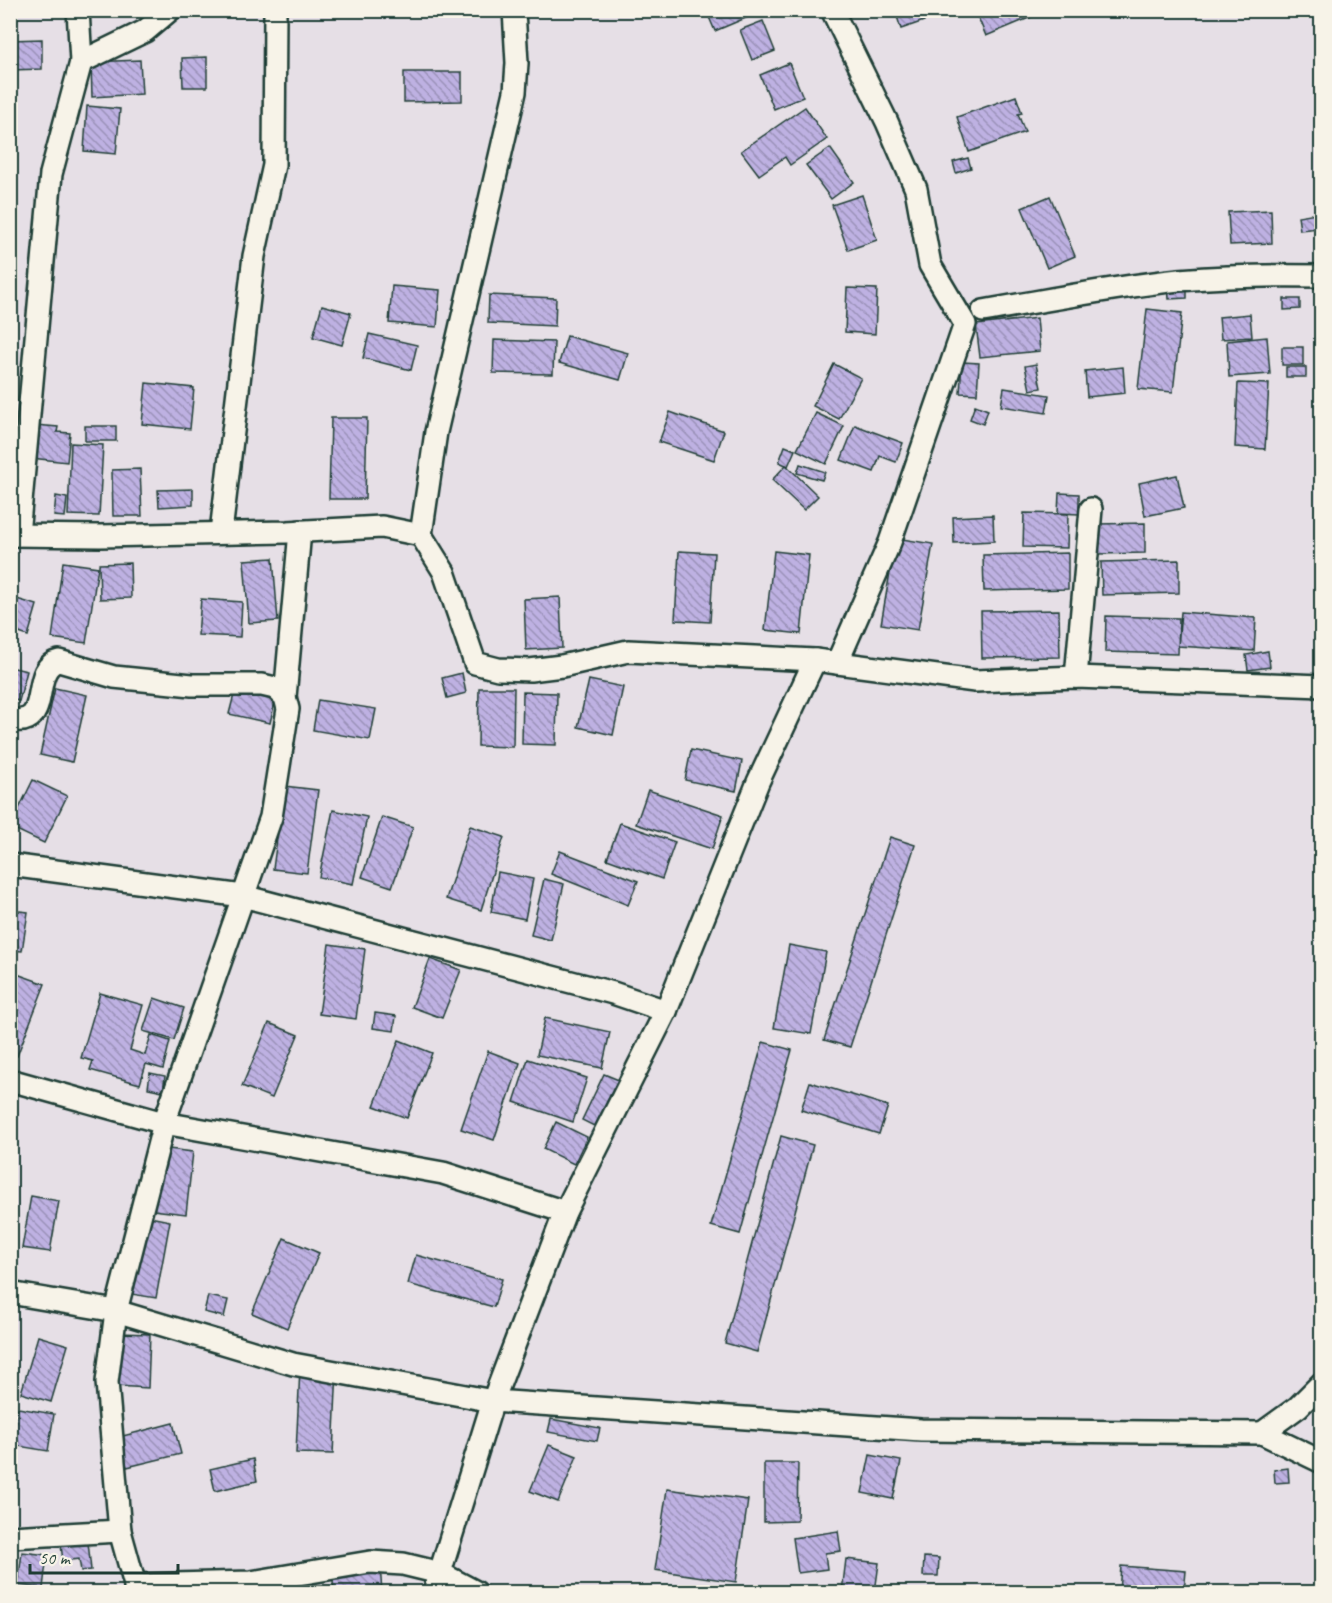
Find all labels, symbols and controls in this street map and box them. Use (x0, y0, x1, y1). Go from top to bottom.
scale bar (30, 1537, 178, 1575)
text: 50 m (39, 1547, 72, 1569)

